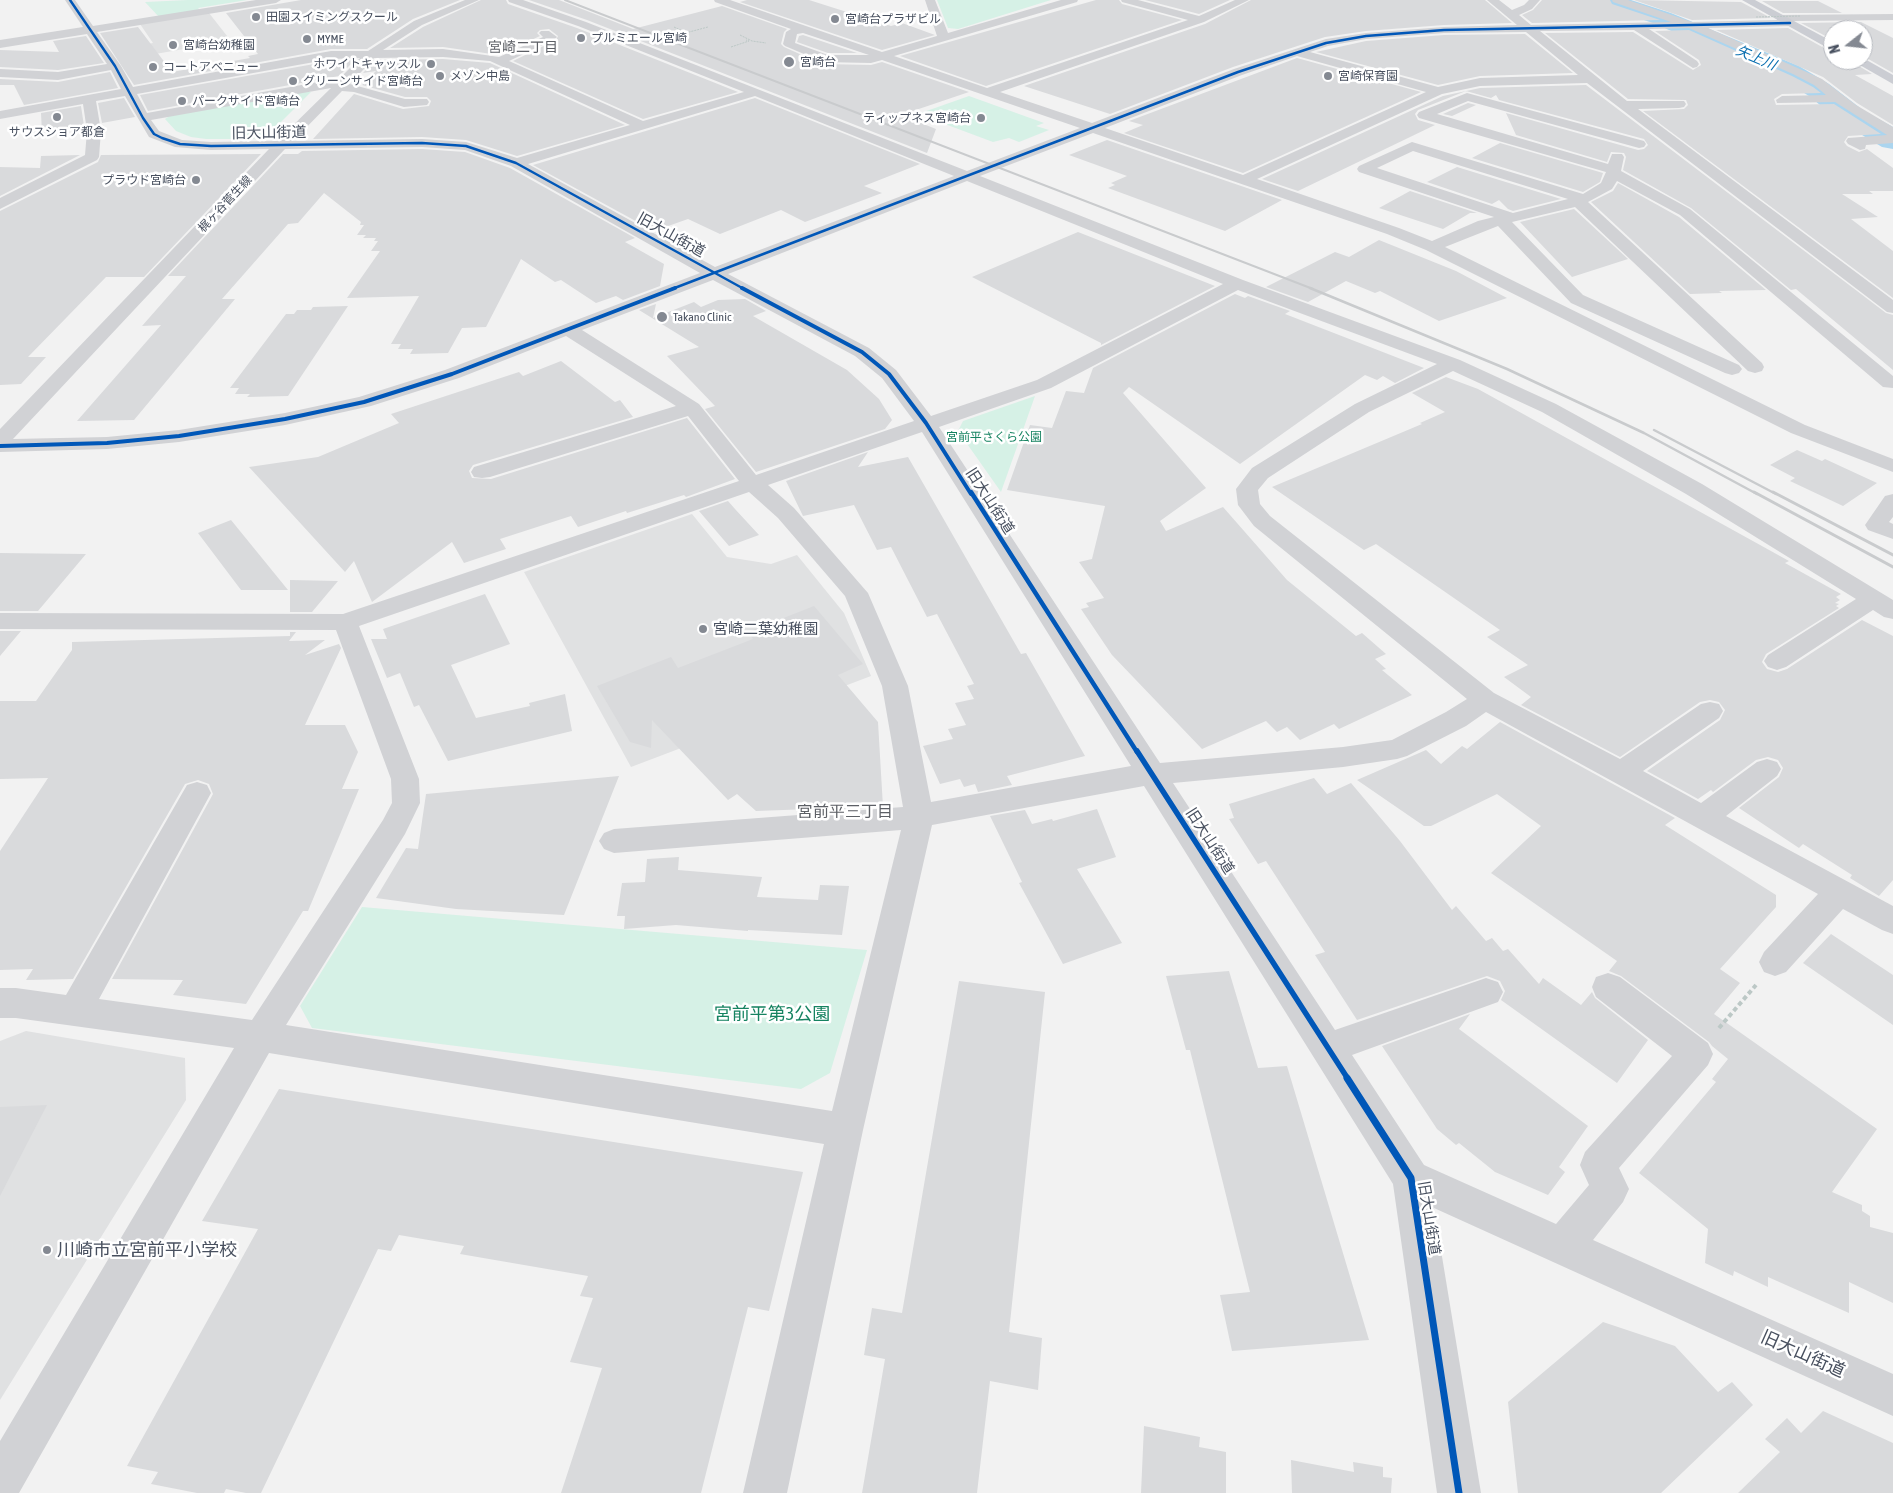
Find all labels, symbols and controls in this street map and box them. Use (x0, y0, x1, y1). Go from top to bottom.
place label: 田園スイミングスクール (266, 10, 398, 24)
marker: 田園スイミングスクール (250, 11, 262, 23)
place label: 宮崎台プラザビル (845, 12, 941, 26)
marker: 宮崎台プラザビル (829, 13, 841, 25)
north arrow (1823, 20, 1873, 70)
place label: プルミエール宮崎 (591, 31, 687, 45)
place label: MYME (317, 32, 344, 46)
marker: プルミエール宮崎 (575, 32, 587, 44)
marker: MYME (301, 33, 313, 45)
place label: 宮崎台幼稚園 (183, 38, 255, 52)
marker: 宮崎台幼稚園 (167, 39, 179, 51)
district label: 宮崎二丁目 (488, 40, 558, 56)
water label: 矢上川 (1733, 42, 1779, 74)
text: N (1826, 43, 1843, 55)
marker: 宮崎台 (782, 55, 796, 69)
place label: 宮崎台 (800, 55, 836, 69)
place label: ホワイトキャッスル (313, 57, 421, 71)
marker: ホワイトキャッスル (425, 58, 437, 70)
place label: コートアベニュー (163, 60, 259, 74)
marker: コートアベニュー (147, 61, 159, 73)
place label: メゾン中島 (450, 69, 510, 83)
place label: 宮崎保育園 (1338, 69, 1398, 83)
marker: メゾン中島 (434, 70, 446, 82)
marker: 宮崎保育園 (1322, 70, 1334, 82)
place label: グリーンサイド宮崎台 (303, 74, 423, 88)
marker: グリーンサイド宮崎台 (287, 75, 299, 87)
place label: パークサイド宮崎台 (192, 94, 300, 108)
marker: パークサイド宮崎台 (176, 95, 188, 107)
marker: サウスショア都倉 (51, 111, 63, 123)
place label: ティップネス宮崎台 (863, 111, 971, 125)
marker: ティップネス宮崎台 (975, 112, 987, 124)
street label: 旧大山街道 (231, 123, 307, 143)
place label: サウスショア都倉 (9, 125, 105, 139)
place label: プラウド宮崎台 (102, 173, 186, 187)
street label: 梶ヶ谷菅生線 (195, 173, 255, 235)
marker: プラウド宮崎台 (190, 174, 202, 186)
street label: 旧大山街道 (634, 209, 708, 261)
marker: Takano Clinic (655, 310, 669, 324)
place label: Takano Clinic (673, 310, 731, 324)
park label: 宮前平さくら公園 (946, 430, 1042, 444)
street label: 旧大山街道 (962, 465, 1018, 537)
place label: 宮崎二葉幼稚園 (713, 620, 818, 638)
marker: 宮崎二葉幼稚園 (697, 623, 709, 635)
district label: 宮前平三丁目 (797, 802, 893, 822)
street label: 旧大山街道 (1182, 805, 1238, 877)
park label: 宮前平第3公園 (714, 1003, 830, 1025)
street label: 旧大山街道 (1414, 1180, 1444, 1256)
place label: 川崎市立宮前平小学校 (57, 1239, 237, 1261)
marker: 川崎市立宮前平小学校 (41, 1244, 53, 1256)
street label: 旧大山街道 (1757, 1326, 1849, 1382)

